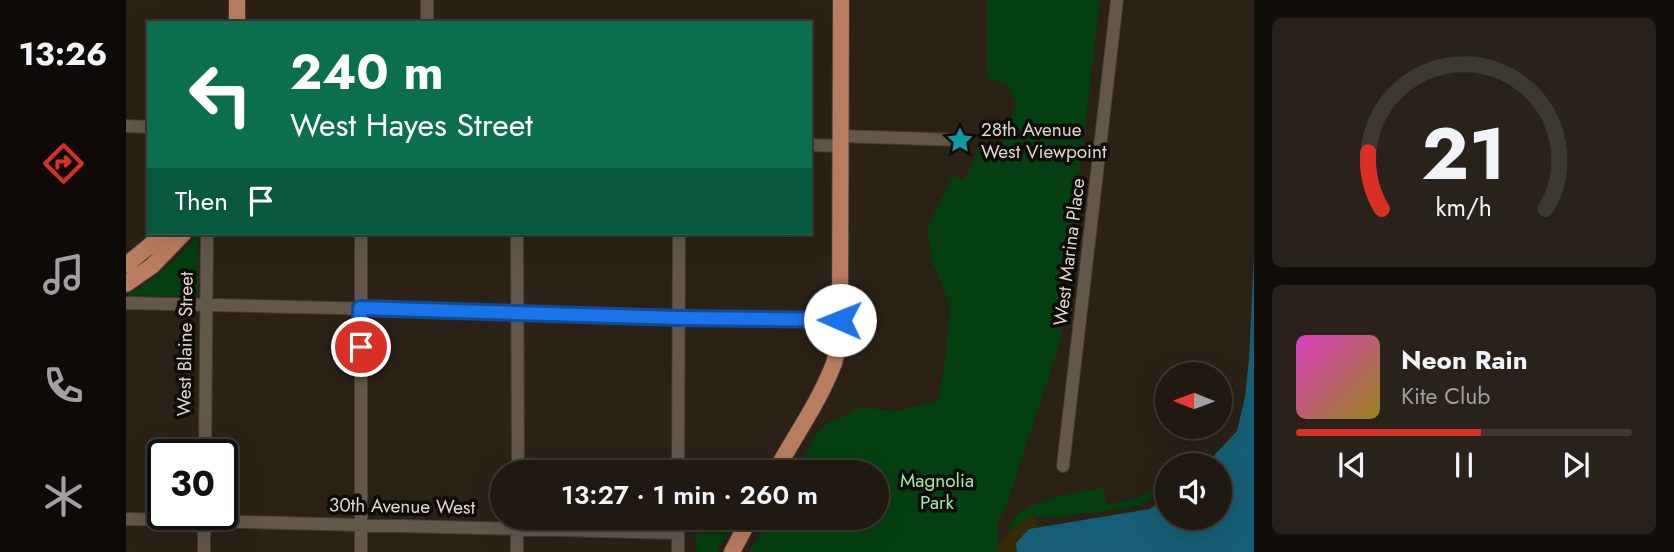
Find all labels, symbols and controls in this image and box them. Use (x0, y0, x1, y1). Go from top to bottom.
text: 13:26 (19, 31, 107, 77)
text: 240 m (290, 37, 444, 107)
icon: left (175, 49, 266, 140)
text: 21 (1422, 101, 1506, 206)
text: West Hayes Street (290, 102, 533, 148)
place label: 28th Avenue West Viewpoint (981, 116, 1107, 165)
place icon: 28th Avenue West Viewpoint (945, 125, 975, 155)
icon: directions (39, 139, 88, 188)
street label: West Marina Place (1047, 176, 1091, 327)
text: Then (175, 182, 228, 220)
icon: arrive (242, 182, 280, 220)
text: km/h (1436, 188, 1492, 224)
icon: music (39, 250, 88, 299)
street label: West Blaine Street (170, 271, 200, 417)
position arrow (803, 283, 877, 357)
pin (331, 317, 391, 377)
icon: arrive (342, 328, 380, 366)
text: Neon Rain (1401, 341, 1528, 379)
icon: phone (39, 361, 88, 410)
north arrow (1155, 362, 1232, 439)
map controls (1155, 362, 1232, 530)
text: Kite Club (1401, 379, 1490, 413)
speed limit sign: 30 (147, 439, 238, 530)
icon: previous (1333, 446, 1371, 484)
icon: pause (1445, 446, 1483, 484)
icon: next (1557, 446, 1595, 484)
button: sound (1155, 453, 1232, 530)
park label: Magnolia Park (900, 467, 974, 516)
icon: climate (39, 472, 88, 521)
text: 13:27 · 1 min · 260 m (561, 476, 818, 514)
street label: 30th Avenue West (329, 491, 476, 521)

